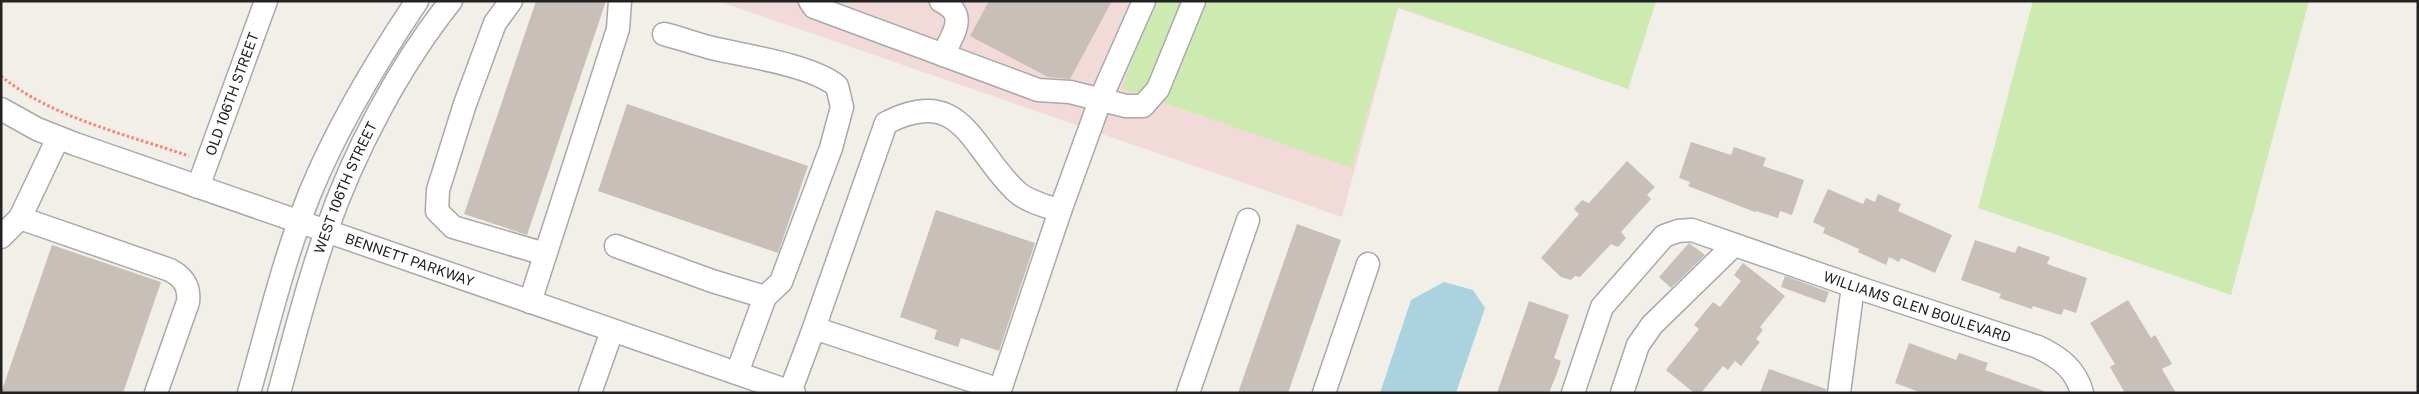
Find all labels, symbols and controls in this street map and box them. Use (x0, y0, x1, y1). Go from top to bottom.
street label: OLD 106TH STREET (202, 30, 262, 158)
street label: WEST 106TH STREET (311, 119, 380, 256)
street label: BENNETT PARKWAY (343, 230, 476, 290)
street label: WILLIAMS GLEN BOULEVARD (1821, 268, 2013, 346)

